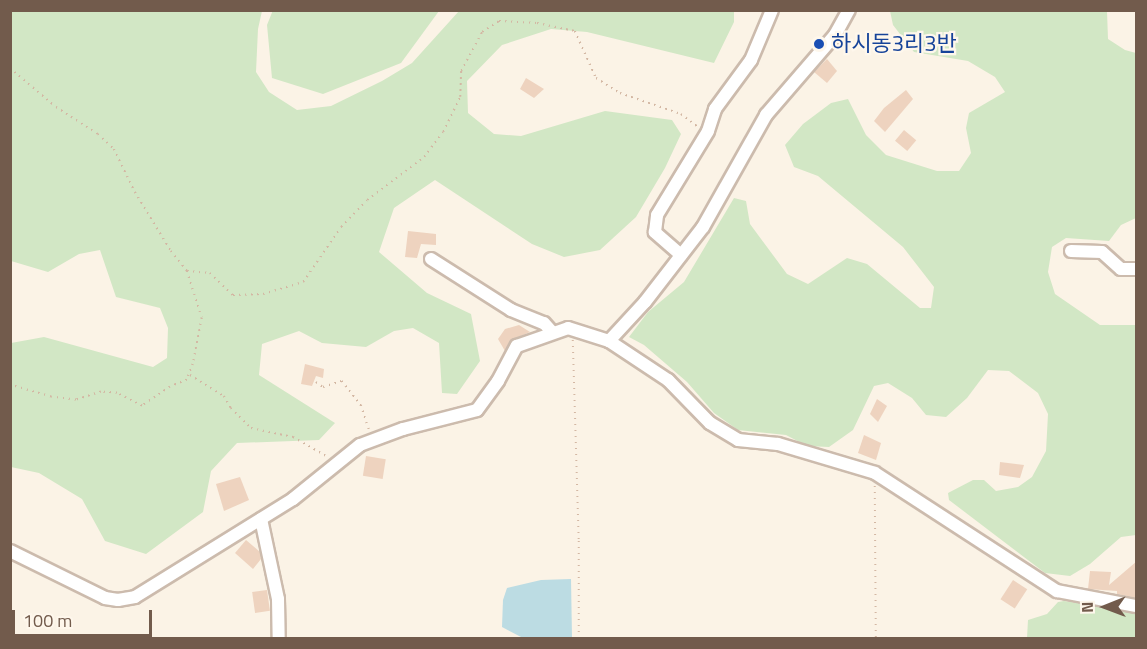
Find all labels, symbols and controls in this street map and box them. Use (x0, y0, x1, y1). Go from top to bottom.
place label: 하시동3리3반 (831, 31, 957, 57)
marker: 하시동3리3반 (812, 37, 826, 51)
north arrow (1075, 577, 1135, 637)
scale bar (15, 598, 154, 636)
text: N (1075, 602, 1099, 613)
text: 100 m (23, 607, 72, 634)

